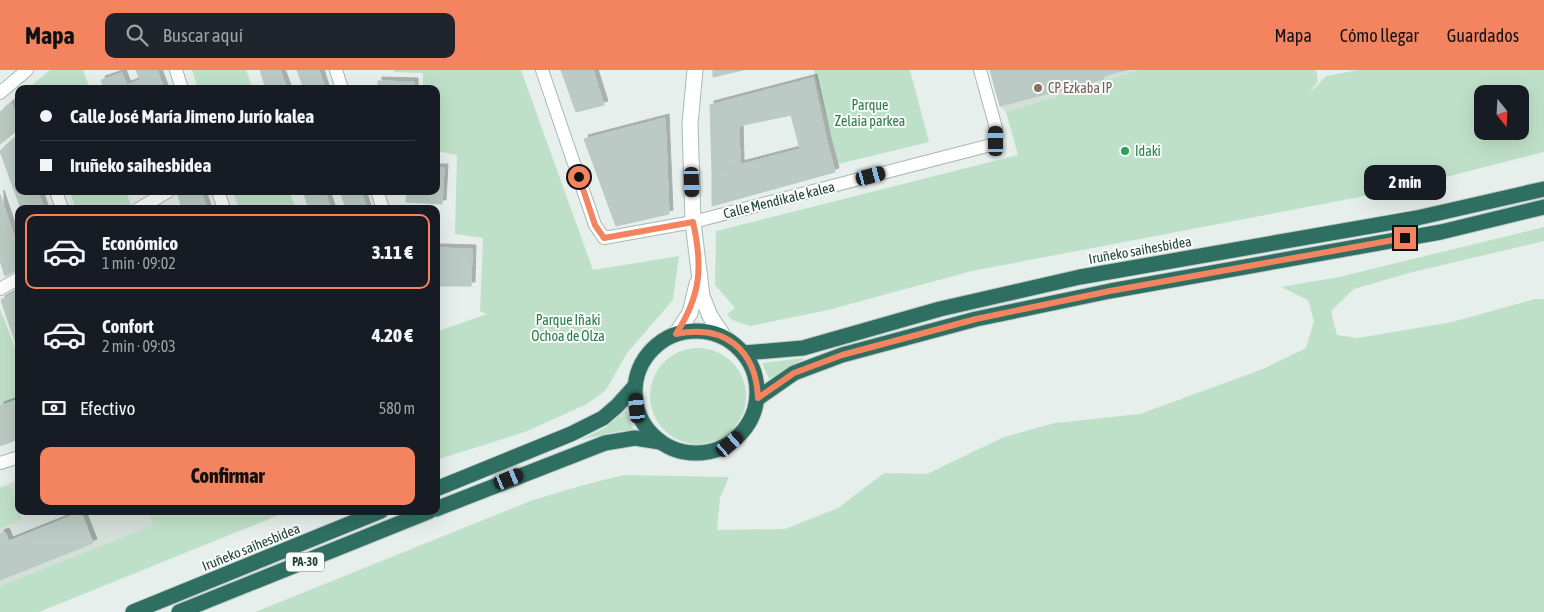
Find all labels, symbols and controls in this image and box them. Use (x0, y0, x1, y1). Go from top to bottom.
search box (105, 13, 455, 58)
icon: search (123, 21, 151, 49)
text: Mapa (25, 22, 75, 49)
text: Buscar aquí (163, 24, 243, 46)
text: Mapa (1274, 25, 1312, 46)
text: Cómo llegar (1340, 25, 1419, 46)
text: Guardados (1447, 25, 1519, 46)
place label: CP Ezkaba IP (1048, 80, 1112, 96)
marker: CP Ezkaba IP (1032, 82, 1044, 94)
north arrow (1474, 85, 1529, 140)
map controls (1474, 85, 1529, 140)
park label: Parque Zelaia parkea (835, 97, 905, 129)
text: Calle José María Jimeno Jurío kalea (70, 105, 314, 127)
car (988, 126, 1003, 156)
place label: Idaki (1135, 143, 1161, 159)
marker: Idaki (1119, 145, 1131, 157)
text: Iruñeko saihesbidea (70, 154, 211, 176)
car (854, 165, 887, 187)
route start (568, 166, 590, 188)
callout: 2 min (1364, 166, 1446, 200)
car (683, 167, 700, 197)
text: 2 min (1389, 173, 1421, 191)
street label: Calle Mendikale kalea (722, 178, 836, 222)
route end (1394, 227, 1416, 249)
icon: car (42, 229, 87, 274)
text: Económico (102, 232, 178, 254)
street label: Iruñeko saihesbidea (1087, 233, 1193, 267)
text: 3.11 € (372, 241, 413, 263)
text: 1 min · 09:02 (102, 254, 176, 272)
icon: car (42, 312, 87, 357)
park label: Parque Iñaki Ochoa de Olza (531, 312, 605, 344)
text: Confort (102, 315, 154, 337)
text: 4.20 € (372, 324, 413, 346)
text: 2 min · 09:03 (102, 337, 176, 355)
car (628, 392, 645, 424)
icon: cash (40, 394, 68, 422)
text: Efectivo (80, 397, 135, 419)
text: 580 m (379, 399, 415, 417)
car (713, 428, 746, 460)
button: Confirmar (40, 447, 415, 505)
car (492, 466, 525, 492)
street label: Iruñeko saihesbidea (200, 520, 302, 574)
road number: PA-30 (286, 552, 324, 572)

